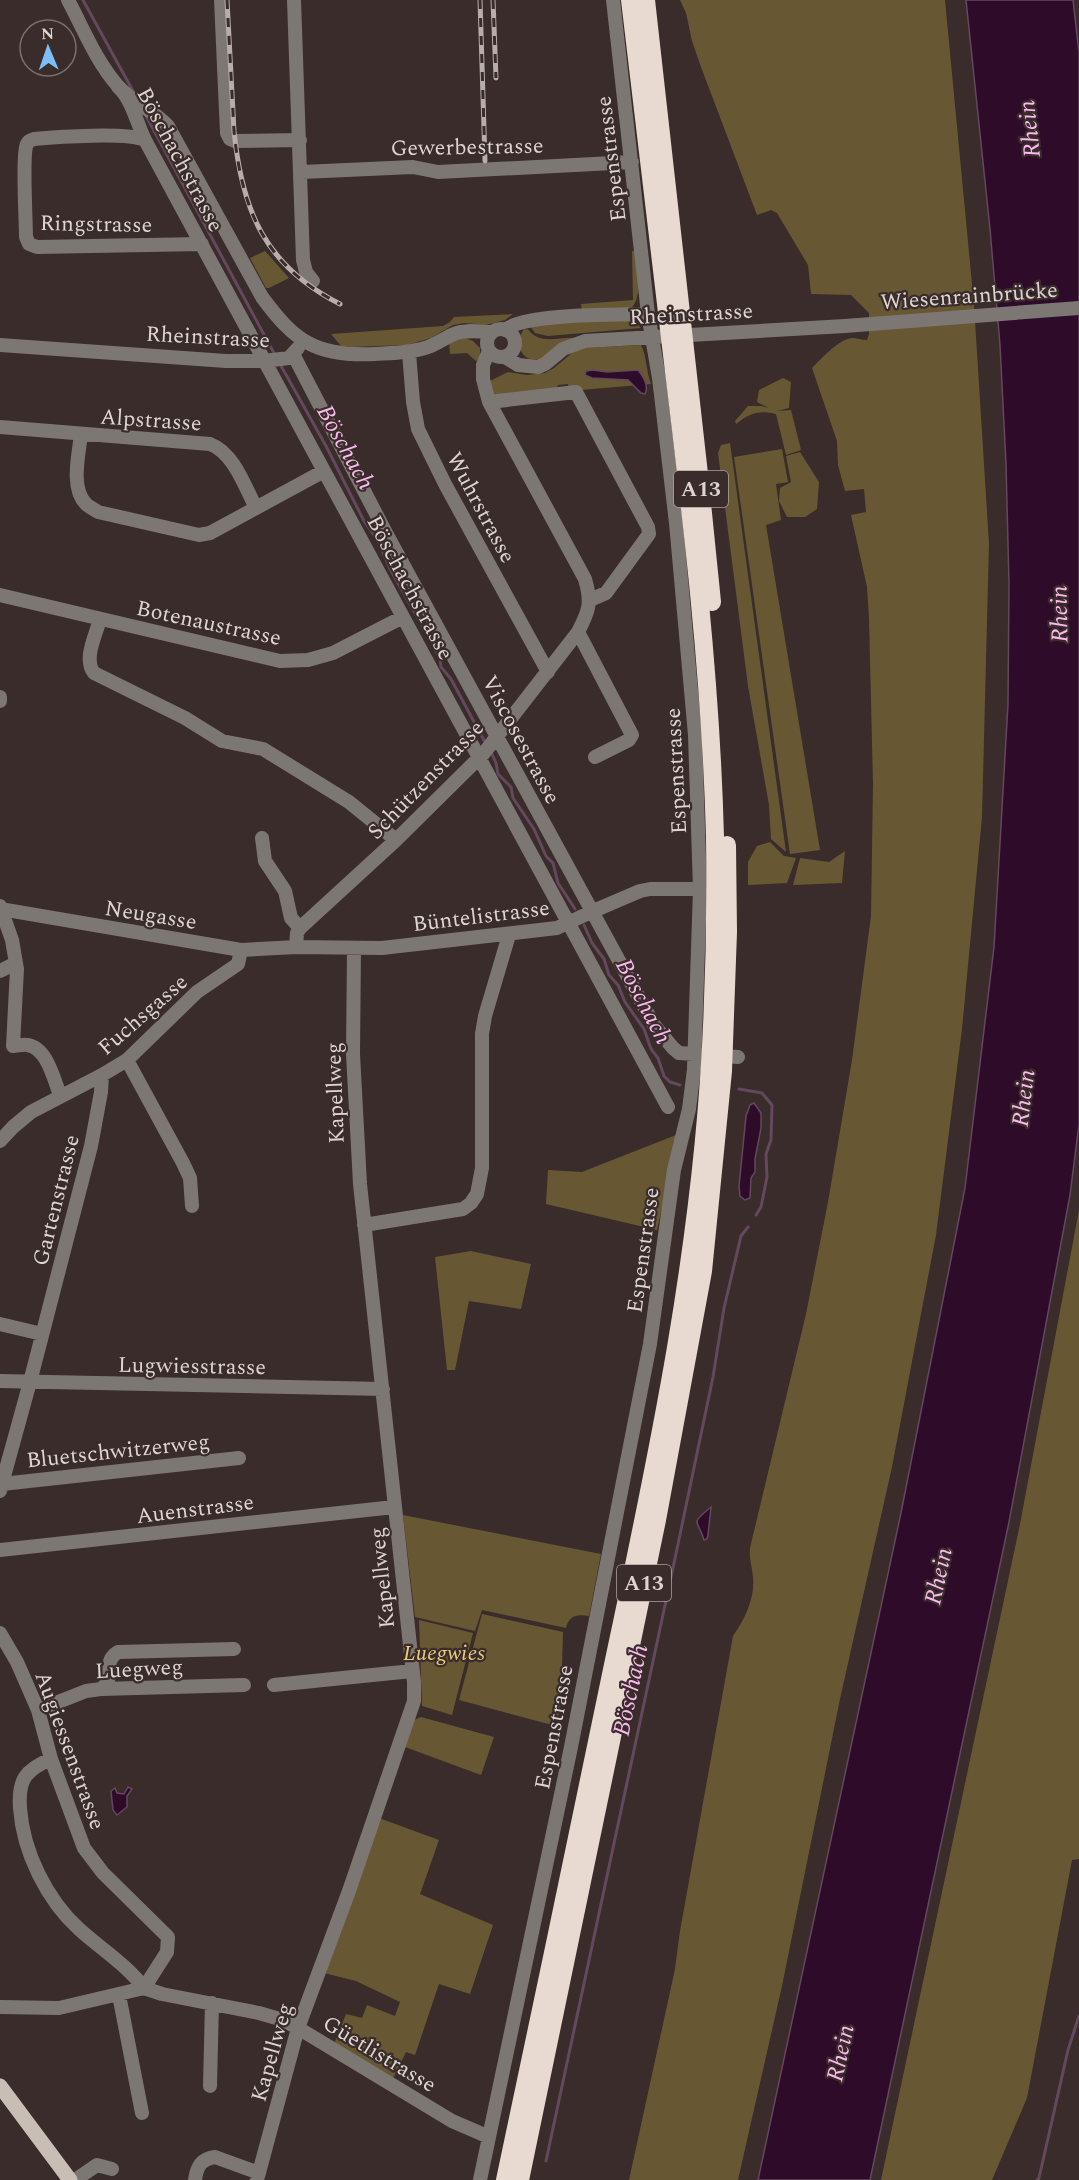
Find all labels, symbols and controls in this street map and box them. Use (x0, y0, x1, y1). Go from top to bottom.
north arrow (18, 18, 78, 78)
text: N (41, 22, 54, 46)
street label: Böschachstrasse (128, 81, 232, 238)
street label: Espenstrasse (587, 94, 636, 224)
water label: Rhein (1009, 98, 1051, 159)
street label: Gewerbestrasse (390, 130, 544, 165)
street label: Ringstrasse (40, 207, 152, 242)
street label: Wiesenrainbrücke (879, 274, 1059, 319)
street label: Rheinstrasse (628, 295, 754, 334)
street label: Rheinstrasse (145, 318, 271, 357)
water label: Böschach (307, 398, 383, 497)
street label: Alpstrasse (99, 400, 203, 441)
street label: Wuhrstrasse (438, 446, 524, 569)
road number: A13 (674, 471, 728, 507)
street label: Böschachstrasse (358, 509, 462, 666)
water label: Rhein (1041, 585, 1078, 643)
street label: Botenaustrasse (133, 592, 284, 655)
street label: Viscosestrasse (473, 669, 569, 810)
street label: Espenstrasse (657, 707, 696, 835)
street label: Schützenstrasse (360, 713, 492, 848)
street label: Neugasse (102, 892, 199, 939)
street label: Büntelistrasse (411, 892, 552, 941)
water label: Böschach (605, 952, 681, 1051)
street label: Fuchsgasse (91, 967, 195, 1064)
street label: Kapellweg (317, 1042, 354, 1144)
water label: Rhein (1003, 1067, 1045, 1129)
street label: Gartenstrasse (24, 1131, 89, 1269)
street label: Espenstrasse (618, 1185, 669, 1315)
street label: Lugwiesstrasse (118, 1349, 266, 1384)
street label: Bluetschwitzerweg (25, 1425, 212, 1478)
street label: Auenstrasse (134, 1486, 256, 1533)
street label: Kapellweg (361, 1526, 404, 1630)
water label: Rhein (915, 1544, 963, 1608)
road number: A13 (617, 1565, 671, 1601)
park label: Luegwies (403, 1637, 485, 1670)
water label: Böschach (604, 1641, 658, 1739)
street label: Luegweg (94, 1651, 184, 1688)
street label: Espenstrasse (526, 1662, 583, 1792)
street label: Augiessenstrasse (26, 1667, 114, 1834)
street label: Kapellweg (243, 1999, 302, 2106)
street label: Güetlistrasse (316, 2007, 442, 2101)
water label: Rhein (817, 2021, 865, 2085)

